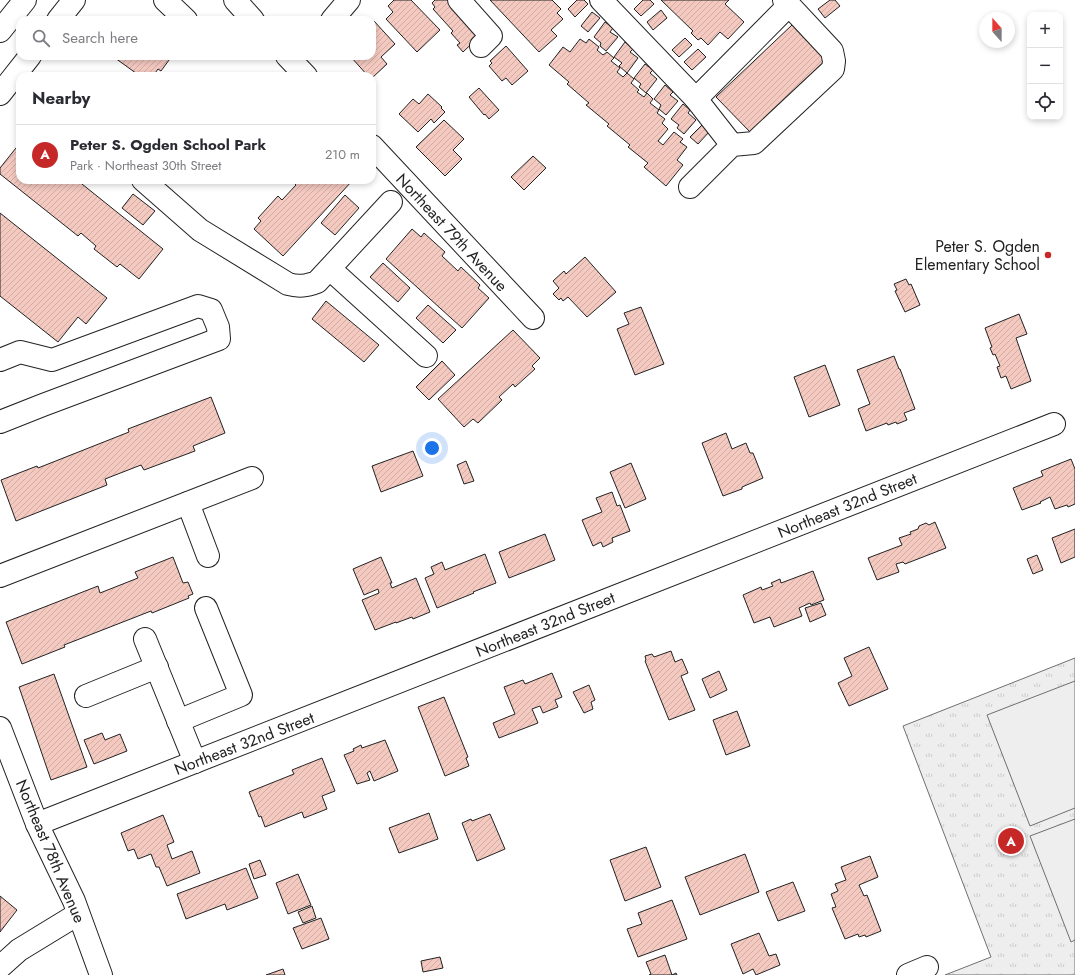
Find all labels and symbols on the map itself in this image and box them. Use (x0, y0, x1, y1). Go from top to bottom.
north arrow (979, 12, 1015, 48)
street label: Northeast 79th Avenue (391, 168, 513, 297)
place label: Peter S. Ogden Elementary School (915, 235, 1040, 276)
marker: Peter S. Ogden Elementary School (1043, 250, 1053, 260)
your location (422, 438, 442, 458)
street label: Northeast 32nd Street (774, 467, 920, 544)
street label: Northeast 32nd Street (472, 586, 618, 663)
street label: Northeast 32nd Street (171, 706, 318, 781)
street label: Northeast 78th Avenue (10, 776, 91, 927)
pin: A (998, 826, 1024, 856)

